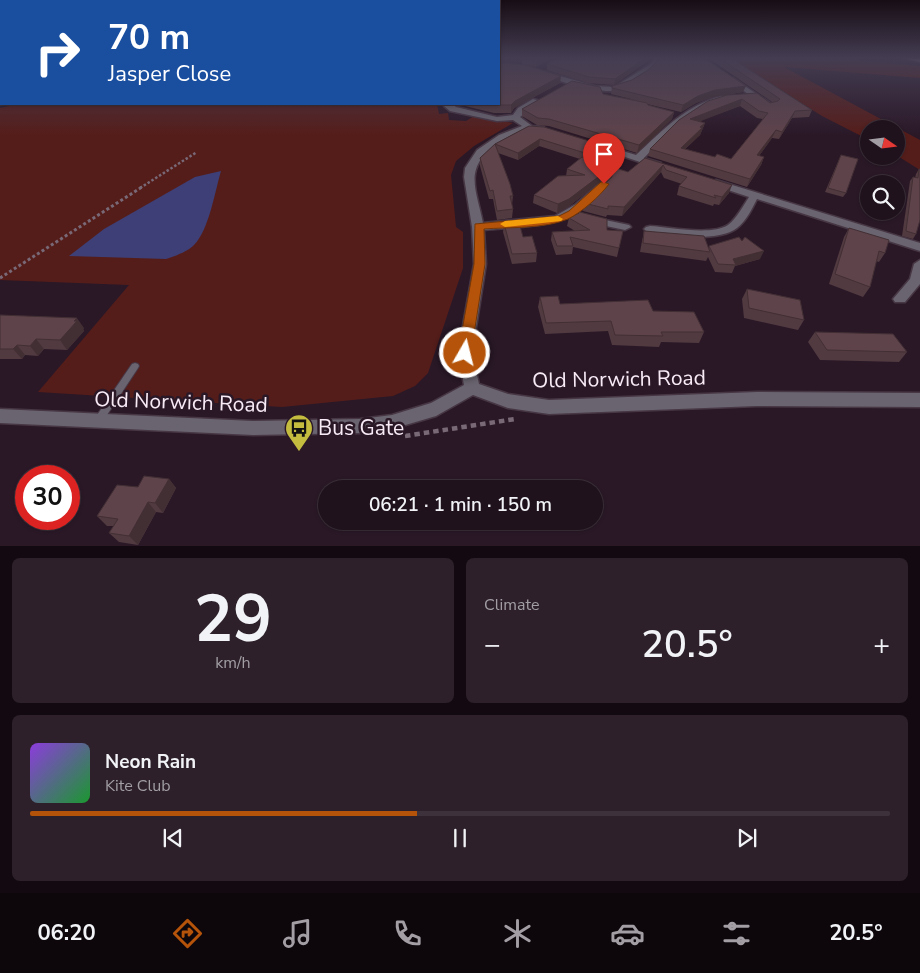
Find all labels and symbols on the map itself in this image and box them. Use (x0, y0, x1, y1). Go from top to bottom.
north arrow (860, 120, 905, 165)
pin (583, 133, 625, 184)
position arrow (438, 326, 490, 378)
street label: Old Norwich Road (532, 363, 706, 395)
street label: Old Norwich Road (94, 385, 268, 419)
bus stop icon: Bus Gate (284, 413, 314, 452)
place label: Bus Gate (318, 414, 404, 442)
speed limit sign: 30 (15, 465, 80, 530)

